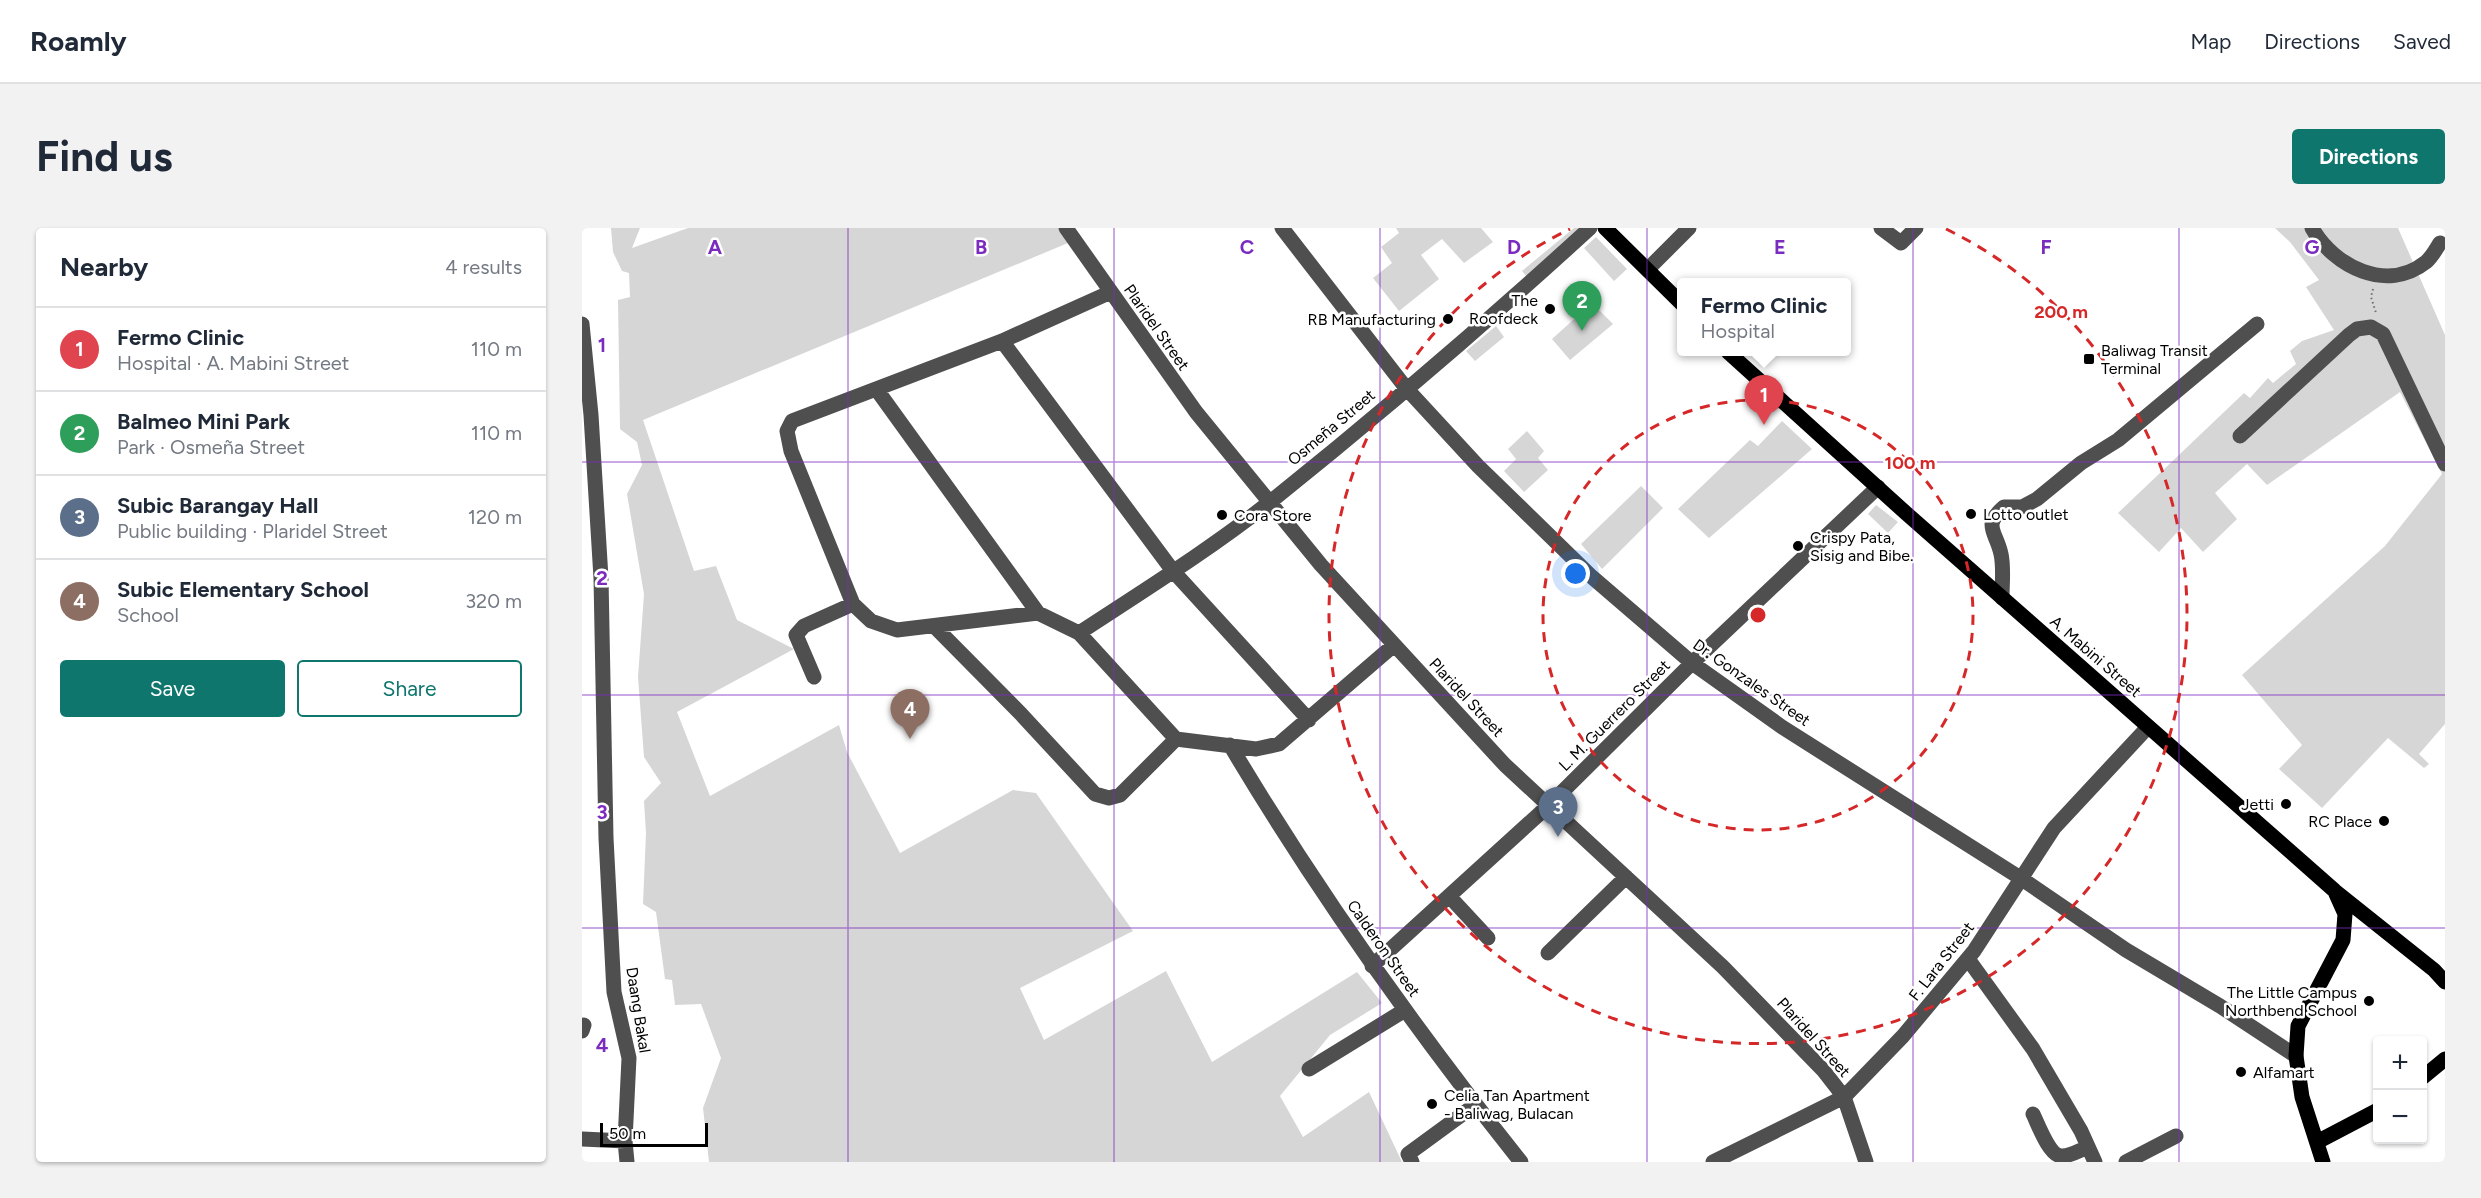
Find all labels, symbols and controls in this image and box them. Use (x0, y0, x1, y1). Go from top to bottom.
text: Roamly (30, 24, 127, 58)
text: Map (2190, 29, 2231, 54)
text: Directions (2264, 29, 2360, 54)
text: Saved (2393, 29, 2451, 54)
button: Directions (2292, 129, 2445, 184)
text: Find us (36, 131, 173, 182)
text: A (708, 235, 723, 259)
text: B (975, 235, 987, 259)
text: C (1240, 235, 1254, 259)
text: D (1507, 235, 1521, 259)
text: E (1774, 235, 1786, 259)
text: F (2040, 235, 2052, 259)
text: G (2305, 235, 2320, 259)
text: Nearby (60, 251, 148, 283)
text: 4 results (445, 255, 522, 279)
popup (1677, 278, 1851, 356)
street label: Plaridel Street (1120, 281, 1193, 374)
pin: 2 (1562, 282, 1602, 331)
place label: The Roofdeck (1469, 291, 1538, 328)
text: Fermo Clinic (1700, 292, 1828, 319)
text: 200 m (2034, 301, 2088, 323)
marker: The Roofdeck (1543, 302, 1557, 316)
place label: RB Manufacturing (1308, 310, 1436, 329)
marker: RB Manufacturing (1441, 312, 1455, 326)
text: Hospital (1700, 319, 1775, 343)
text: Fermo Clinic (117, 324, 244, 351)
text: 1 (598, 333, 606, 357)
text: 1 (75, 337, 84, 361)
text: 110 m (471, 337, 522, 361)
place label: Baliwag Transit Terminal (2101, 341, 2208, 378)
text: Hospital · A. Mabini Street (117, 351, 349, 375)
marker: Baliwag Transit Terminal (2082, 352, 2096, 366)
pin: 1 (1744, 376, 1784, 425)
street label: Osmeña Street (1284, 385, 1379, 469)
text: Balmeo Mini Park (117, 408, 290, 435)
text: 2 (74, 421, 85, 445)
text: 110 m (471, 421, 522, 445)
text: Park · Osmeña Street (117, 435, 305, 459)
text: 100 m (1885, 452, 1935, 474)
text: Subic Barangay Hall (117, 492, 318, 519)
text: 3 (74, 505, 85, 529)
text: 120 m (468, 505, 522, 529)
place label: Lotto outlet (1983, 505, 2068, 524)
place label: Cora Store (1234, 506, 1312, 525)
marker: Lotto outlet (1964, 507, 1978, 521)
marker: Cora Store (1215, 508, 1229, 522)
text: Public building · Plaridel Street (117, 519, 388, 543)
place label: Crispy Pata, Sisig and Bibe. (1810, 528, 1913, 565)
marker: Crispy Pata, Sisig and Bibe. (1791, 539, 1805, 553)
your location (1561, 559, 1590, 588)
text: 2 (596, 566, 608, 590)
text: Subic Elementary School (117, 576, 369, 603)
text: 4 (73, 589, 86, 613)
text: 320 m (465, 589, 522, 613)
text: School (117, 603, 179, 627)
centre of rings (1748, 605, 1768, 625)
street label: A. Mabini Street (2046, 612, 2145, 701)
street label: Dr. Gonzales Street (1690, 635, 1814, 730)
street label: Plaridel Street (1425, 654, 1508, 741)
street label: L. M. Guerrero Street (1555, 656, 1674, 775)
button: Save (60, 660, 285, 717)
button: Share (297, 660, 522, 717)
pin: 4 (890, 690, 930, 739)
pin: 3 (1538, 788, 1578, 837)
place label: Jetti (2241, 795, 2274, 814)
marker: Jetti (2279, 797, 2293, 811)
text: 3 (596, 800, 608, 824)
place label: RC Place (2308, 812, 2372, 831)
marker: RC Place (2377, 814, 2391, 828)
street label: Calderon Street (1343, 896, 1424, 1000)
street label: F. Lara Street (1905, 918, 1978, 1005)
street label: Daang Bakal (622, 966, 655, 1054)
place label: The Little Campus Northbend School (2225, 983, 2357, 1020)
street label: Plaridel Street (1773, 994, 1854, 1081)
marker: The Little Campus Northbend School (2362, 994, 2376, 1008)
text: 4 (596, 1033, 609, 1057)
map controls (2373, 1036, 2427, 1144)
button: + (2373, 1036, 2427, 1090)
place label: Alfamart (2253, 1063, 2315, 1082)
marker: Alfamart (2234, 1065, 2248, 1079)
place label: Celia Tan Apartment - Baliwag, Bulacan (1444, 1086, 1590, 1123)
button: − (2373, 1090, 2427, 1144)
marker: Celia Tan Apartment - Baliwag, Bulacan (1425, 1097, 1439, 1111)
scale bar (600, 1120, 708, 1148)
text: 50 m (609, 1124, 646, 1143)

